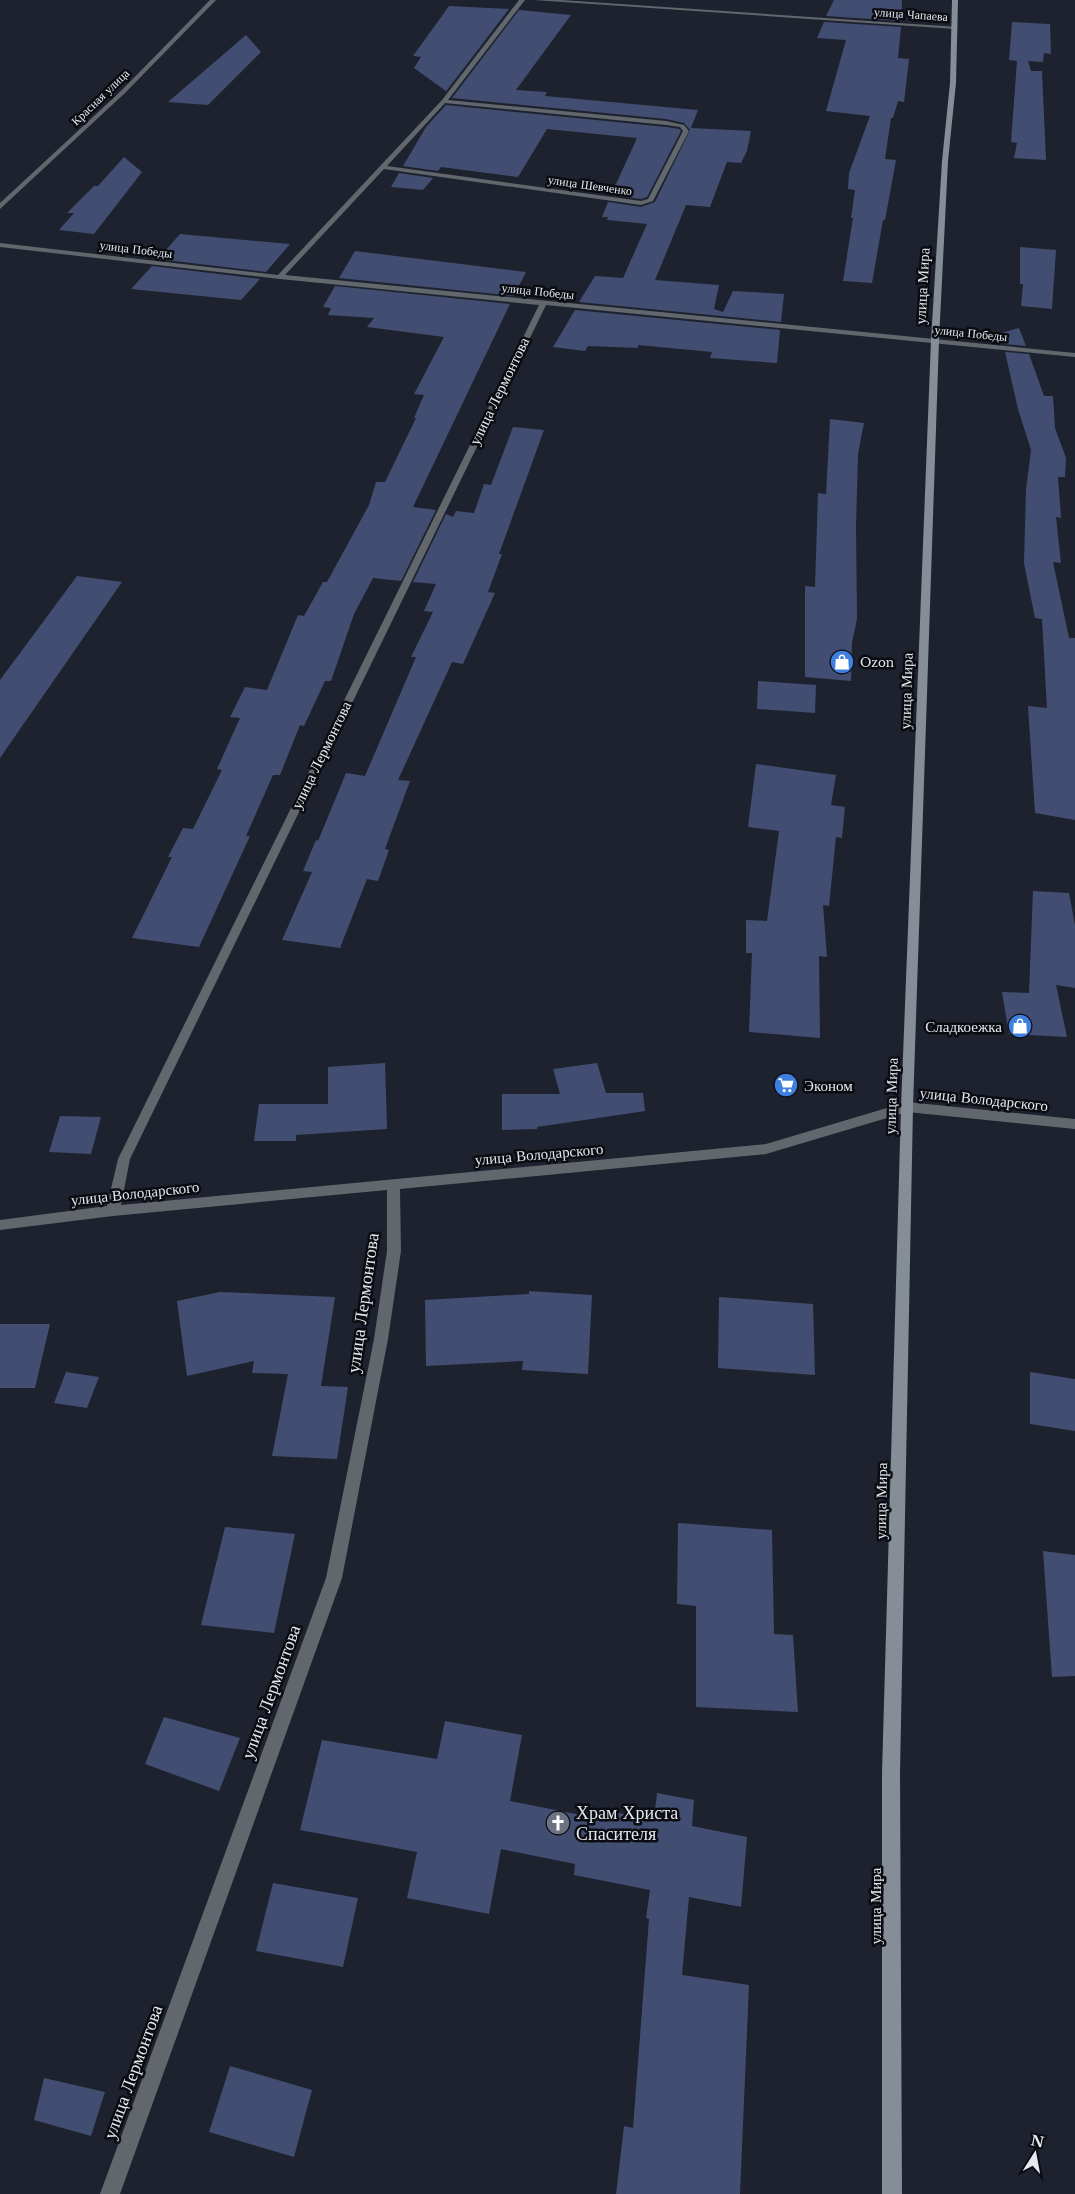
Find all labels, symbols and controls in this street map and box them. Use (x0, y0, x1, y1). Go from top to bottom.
street label: улица Чапаева (874, 4, 949, 24)
street label: Красная улица (68, 65, 133, 128)
street label: улица Шевченко (547, 172, 633, 198)
street label: улица Победы (99, 237, 173, 261)
street label: улица Мира (911, 247, 934, 325)
street label: улица Победы (501, 280, 575, 302)
street label: улица Победы (934, 322, 1008, 344)
street label: улица Лермонтова (465, 334, 534, 448)
shop icon: Ozon (829, 649, 855, 675)
street label: улица Мира (895, 652, 917, 730)
place label: Ozon (860, 655, 894, 670)
street label: улица Лермонтова (287, 698, 356, 812)
shop icon: Сладкоежка (1007, 1013, 1033, 1039)
place label: Сладкоежка (925, 1017, 1002, 1036)
street label: улица Мира (880, 1057, 902, 1135)
supermarket icon: Эконом (773, 1072, 799, 1098)
place label: Эконом (804, 1076, 853, 1095)
street label: улица Володарского (919, 1083, 1049, 1115)
street label: улица Володарского (474, 1139, 604, 1169)
street label: улица Володарского (70, 1177, 200, 1209)
street label: улица Лермонтова (342, 1231, 384, 1375)
street label: улица Мира (871, 1462, 891, 1540)
street label: улица Лермонтова (236, 1622, 306, 1762)
place label: Храм Христа Спасителя (576, 1802, 678, 1845)
church icon: Храм Христа Спасителя (545, 1810, 571, 1836)
street label: улица Мира (866, 1867, 885, 1944)
street label: улица Лермонтова (98, 2002, 168, 2142)
north arrow (1010, 2129, 1060, 2179)
text: N (1029, 2131, 1046, 2151)

